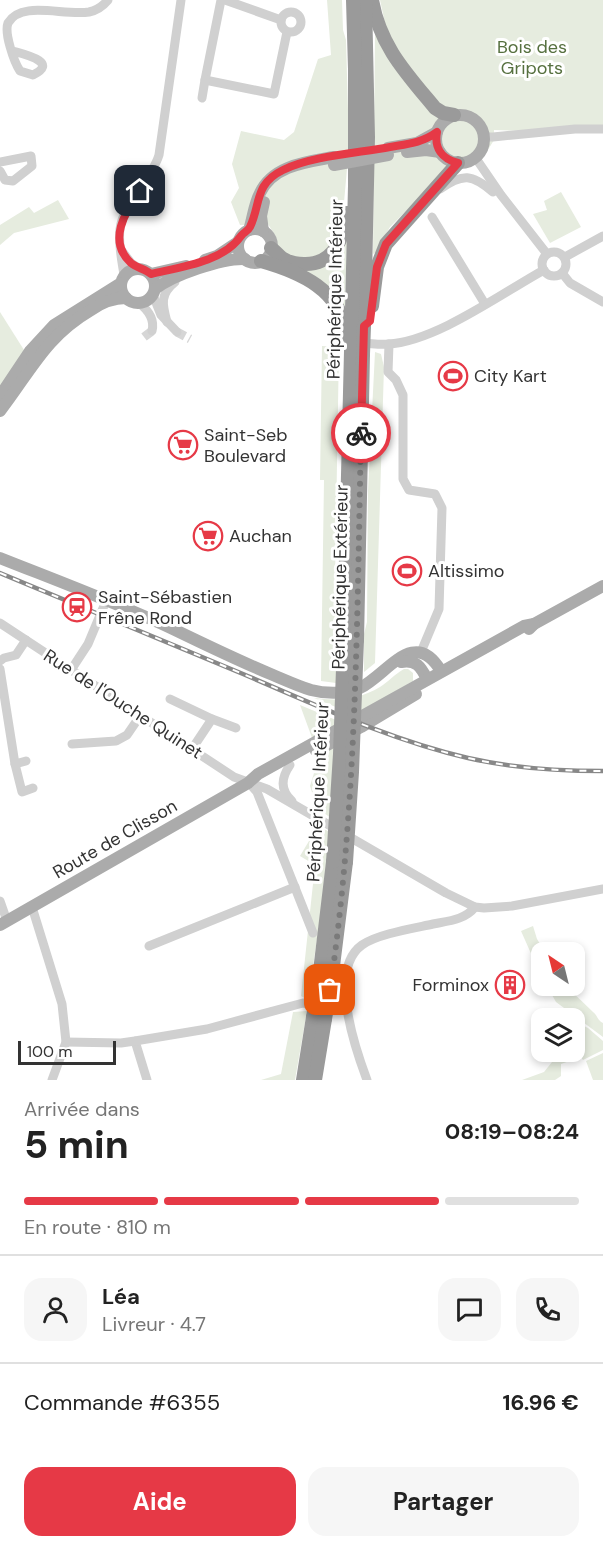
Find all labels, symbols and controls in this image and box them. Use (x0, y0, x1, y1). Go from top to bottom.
park label: Bois des Gripots (497, 35, 567, 80)
pin (114, 165, 165, 216)
icon: home (123, 174, 156, 207)
street label: Périphérique Intérieur (321, 198, 349, 379)
sports icon: City Kart (437, 360, 469, 392)
place label: City Kart (474, 364, 547, 388)
courier (331, 403, 391, 463)
icon: bike (345, 417, 378, 450)
place label: Saint-Seb Boulevard (204, 423, 288, 468)
supermarket icon: Saint-Seb Boulevard (167, 429, 199, 461)
street label: Périphérique Extérieur (326, 484, 354, 670)
supermarket icon: Auchan (192, 520, 224, 552)
place label: Auchan (229, 524, 292, 548)
sports icon: Altissimo (391, 555, 423, 587)
place label: Altissimo (428, 559, 504, 583)
place label: Saint-Sébastien Frêne Rond (98, 585, 232, 630)
station icon: Saint-Sébastien Frêne Rond (61, 591, 93, 623)
street label: Rue de l'Ouche Quinet (39, 644, 207, 764)
street label: Périphérique Intérieur (301, 701, 335, 883)
street label: Route de Clisson (49, 794, 181, 884)
north arrow (531, 942, 585, 996)
map controls (531, 942, 585, 1062)
pin (304, 964, 355, 1015)
building icon: Forminox (494, 969, 526, 1001)
icon: bag (313, 973, 346, 1006)
place label: Forminox (413, 973, 489, 997)
button: layers (531, 1008, 585, 1062)
scale bar (18, 1038, 116, 1066)
text: 100 m (27, 1041, 72, 1062)
text: Arrivée dans (24, 1096, 140, 1122)
text: 08:19–08:24 (445, 1117, 579, 1146)
text: 5 min (24, 1119, 129, 1170)
text: En route · 810 m (24, 1214, 171, 1240)
button: person (24, 1278, 87, 1341)
button: chat (438, 1278, 501, 1341)
button: phone (516, 1278, 579, 1341)
text: Léa (102, 1282, 140, 1311)
text: Livreur · 4.7 (102, 1311, 206, 1337)
text: Commande #6355 (24, 1388, 220, 1417)
text: 16.96 € (502, 1388, 579, 1417)
button: Aide (24, 1467, 296, 1536)
button: Partager (308, 1467, 579, 1536)

